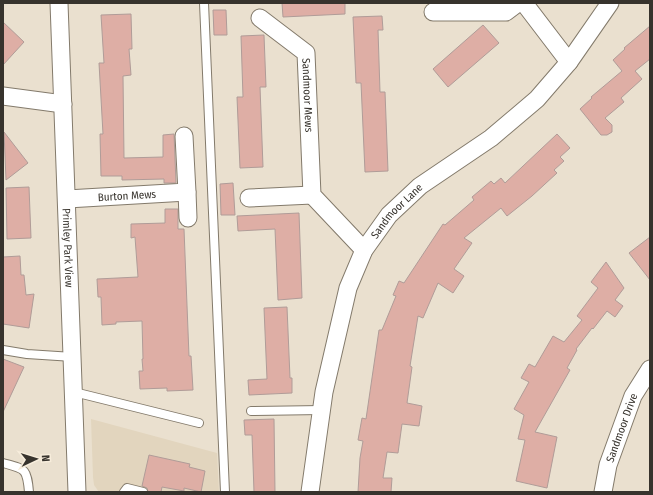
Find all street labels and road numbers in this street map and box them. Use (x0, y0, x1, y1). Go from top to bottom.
street label: Sandmoor Mews (300, 58, 316, 133)
street label: Sandmoor Lane (368, 181, 425, 241)
street label: Burton Mews (97, 187, 157, 204)
street label: Primley Park View (60, 208, 76, 288)
street label: Sandmoor Drive (603, 392, 640, 464)

